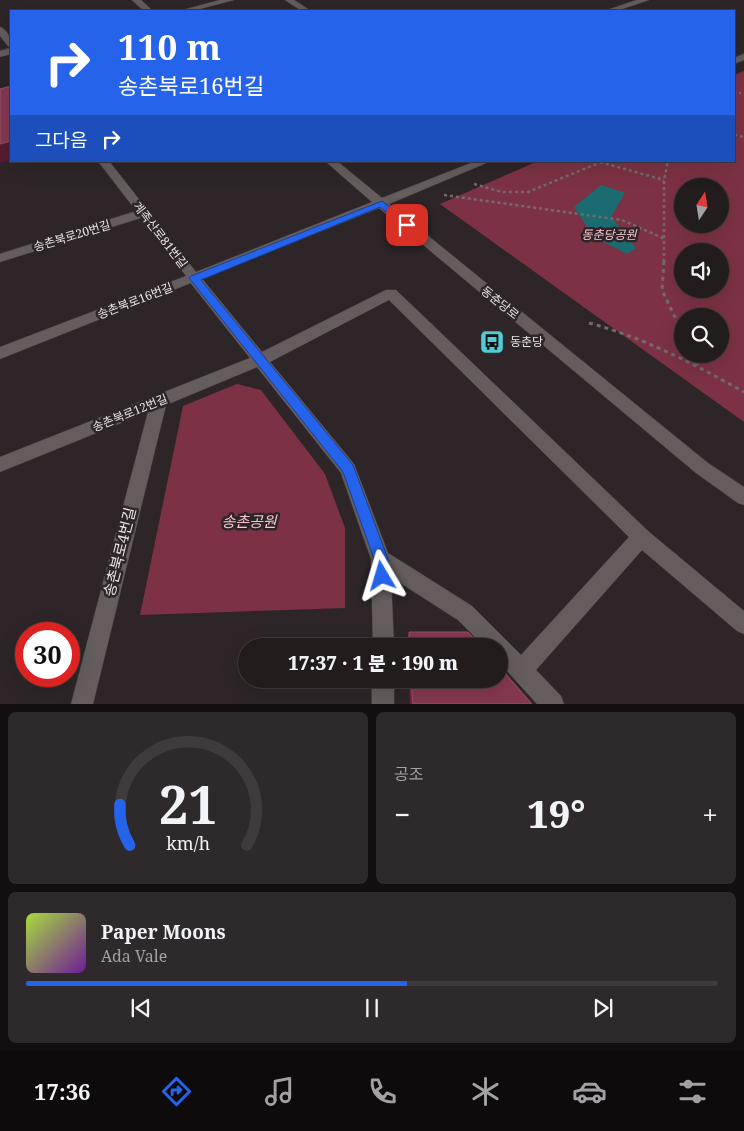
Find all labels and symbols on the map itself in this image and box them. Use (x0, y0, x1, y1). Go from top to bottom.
north arrow (674, 178, 729, 232)
street label: 계족산로81번길 (129, 198, 192, 271)
pin (386, 204, 428, 246)
street label: 송촌북로20번길 (31, 216, 112, 255)
park label: 동춘당공원 (581, 226, 638, 243)
street label: 송촌북로16번길 (95, 278, 175, 323)
street label: 동춘당로 (478, 282, 523, 323)
bus stop icon: 동춘당 (479, 329, 505, 355)
place label: 동춘당 (510, 333, 543, 350)
street label: 송촌북로12번길 (90, 390, 170, 435)
street label: 송촌북로4번길 (98, 505, 140, 598)
park label: 송촌공원 (221, 511, 278, 531)
position arrow (355, 549, 407, 601)
speed limit sign: 30 (15, 622, 80, 687)

